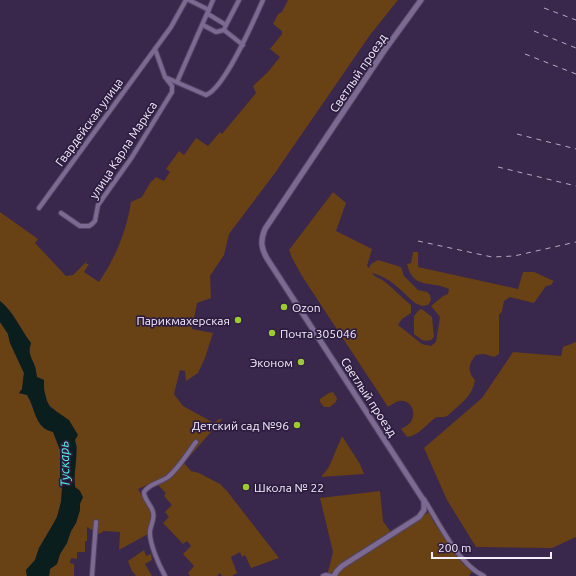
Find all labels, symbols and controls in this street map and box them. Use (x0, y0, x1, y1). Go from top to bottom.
street label: Светлый проезд (327, 31, 389, 115)
street label: Гвардейская улица (53, 75, 125, 169)
street label: улица Карла Маркса (87, 99, 159, 201)
place label: Ozon (292, 301, 321, 314)
marker: Ozon (279, 302, 289, 312)
place label: Парикмахерская (136, 314, 230, 327)
marker: Парикмахерская (233, 315, 243, 325)
place label: Почта 305046 (280, 327, 357, 340)
marker: Почта 305046 (267, 328, 277, 338)
street label: Светлый проезд (339, 355, 399, 439)
place label: Эконом (250, 356, 293, 369)
marker: Эконом (296, 357, 306, 367)
place label: Детский сад №96 (192, 419, 289, 432)
marker: Детский сад №96 (292, 420, 302, 430)
water label: Тускарь (56, 441, 72, 487)
place label: Школа № 22 (254, 481, 324, 494)
marker: Школа № 22 (241, 482, 251, 492)
scale bar (432, 534, 551, 560)
text: 200 m (438, 541, 471, 554)

